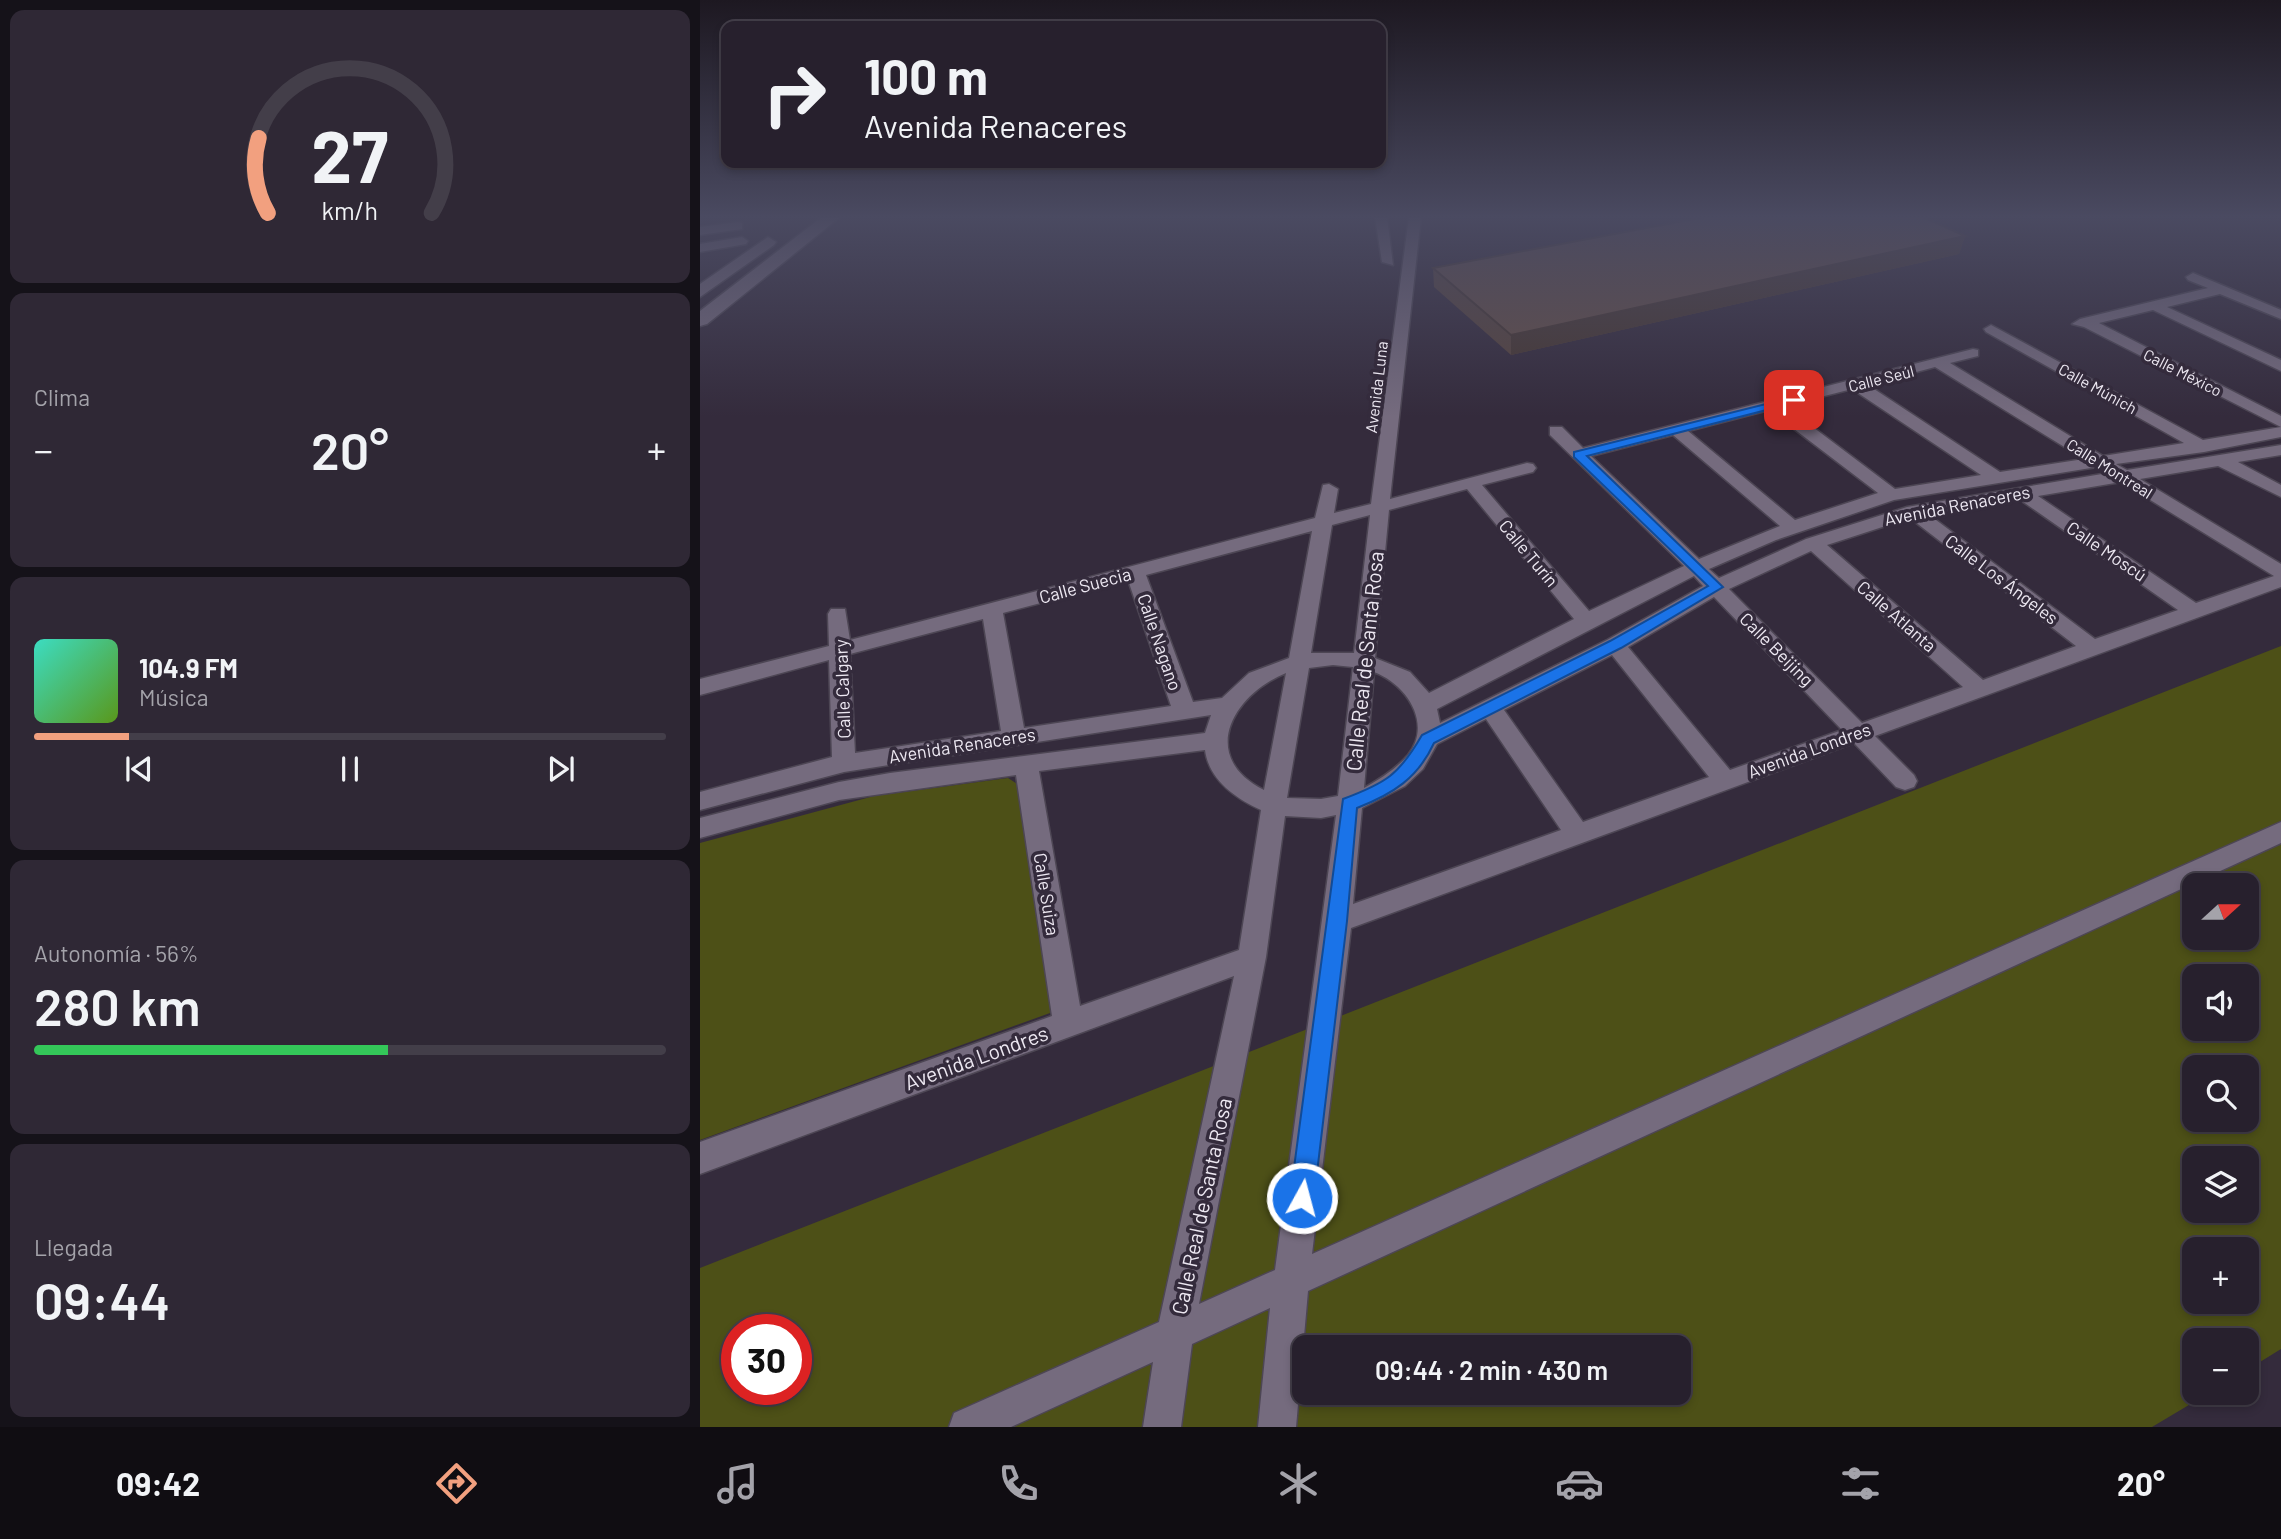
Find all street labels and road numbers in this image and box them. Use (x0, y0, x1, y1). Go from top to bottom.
street label: Avenida Luna (1361, 340, 1391, 434)
street label: Calle México (2141, 344, 2225, 400)
street label: Calle Múnich (2056, 359, 2140, 417)
street label: Calle Seúl (1846, 361, 1916, 395)
street label: Calle Montreal (2064, 434, 2156, 502)
street label: Avenida Renaceres (1882, 480, 2032, 530)
street label: Calle Turín (1495, 515, 1563, 591)
street label: Calle Moscú (2063, 516, 2151, 586)
street label: Calle Los Ángeles (1941, 529, 2063, 629)
street label: Calle Real de Santa Rosa (1340, 550, 1388, 772)
street label: Calle Suecia (1037, 562, 1133, 608)
street label: Calle Atlanta (1853, 576, 1941, 656)
street label: Calle Nagano (1133, 591, 1187, 693)
street label: Calle Beijing (1736, 608, 1818, 690)
street label: Calle Calgary (829, 639, 855, 739)
street label: Avenida Londres (1745, 718, 1873, 782)
street label: Avenida Renaceres (887, 723, 1037, 767)
street label: Calle Suiza (1030, 851, 1064, 937)
street label: Avenida Londres (901, 1019, 1051, 1095)
street label: Calle Real de Santa Rosa (1166, 1095, 1236, 1317)

